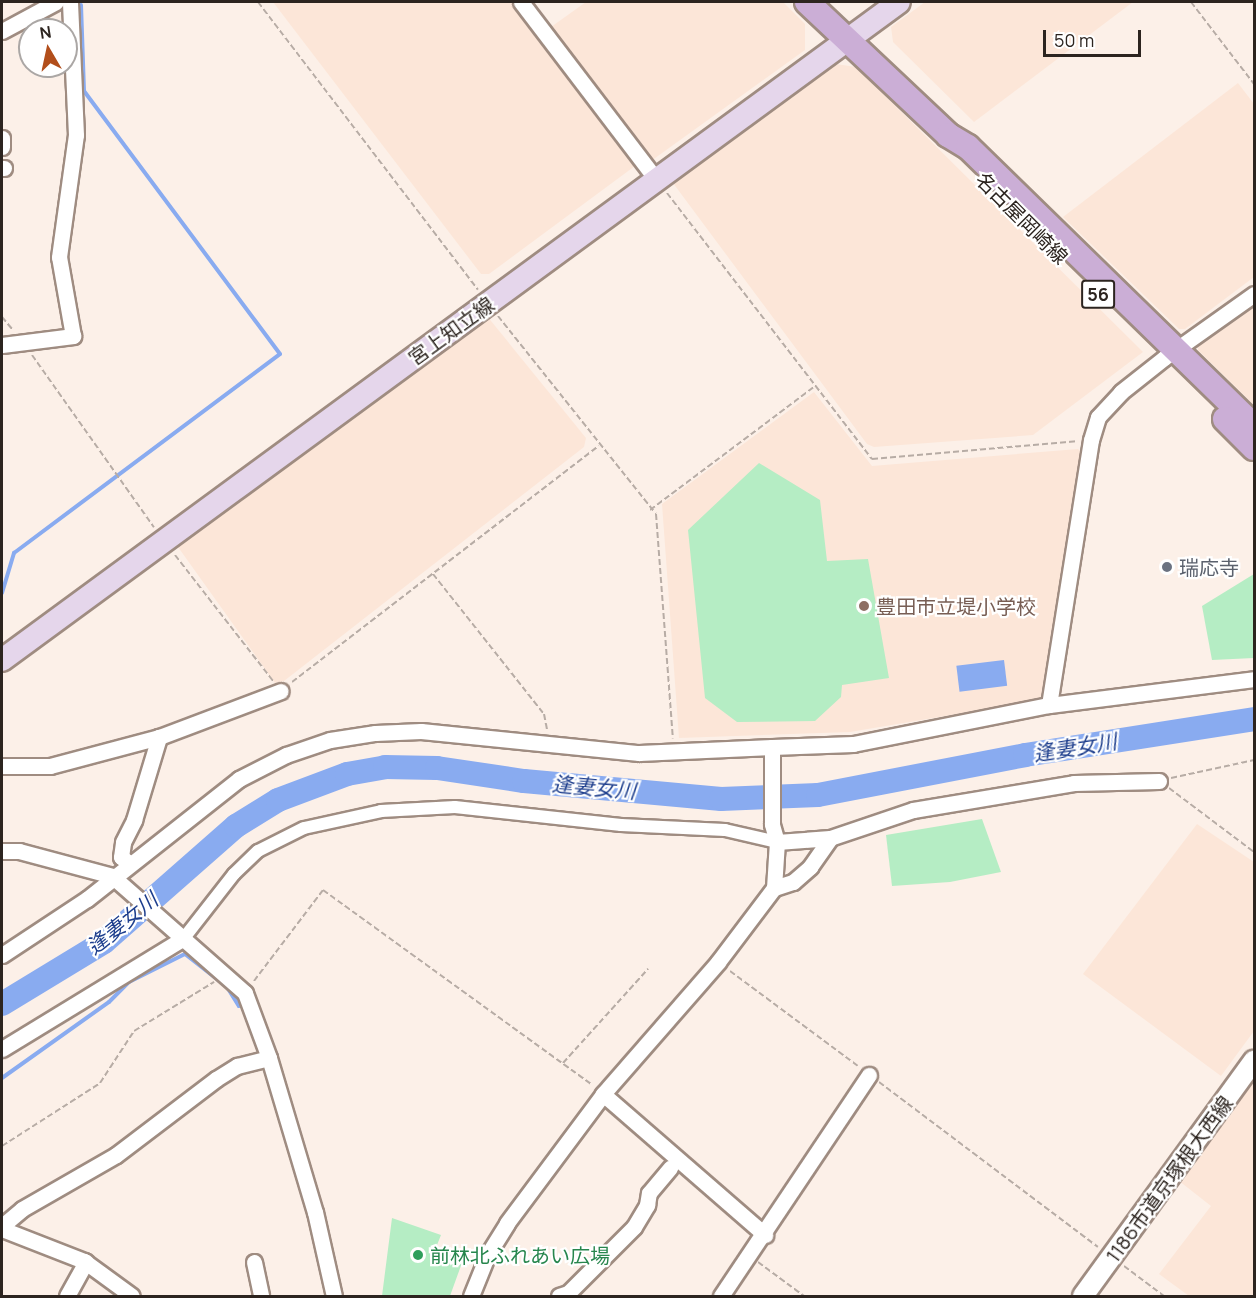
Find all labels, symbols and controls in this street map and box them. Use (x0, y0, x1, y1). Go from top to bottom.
north arrow (18, 18, 78, 78)
scale bar (1046, 18, 1144, 56)
text: N (38, 20, 53, 44)
text: 50 m (1054, 28, 1094, 52)
street label: 名古屋岡崎線 (971, 167, 1073, 269)
road number: 56 (1080, 279, 1116, 309)
street label: 宮上知立線 (403, 292, 499, 370)
place label: 瑞応寺 (1179, 555, 1239, 579)
marker: 瑞応寺 (1160, 560, 1174, 574)
place label: 豊田市立堤小学校 (876, 594, 1036, 618)
marker: 豊田市立堤小学校 (857, 599, 871, 613)
water label: 逢妻女川 (1032, 728, 1118, 766)
water label: 逢妻女川 (551, 771, 637, 803)
water label: 逢妻女川 (81, 887, 163, 959)
street label: 1186市道京塚根大西線 (1101, 1091, 1237, 1267)
place label: 前林北ふれあい広場 (430, 1243, 610, 1267)
marker: 前林北ふれあい広場 (411, 1248, 425, 1262)

